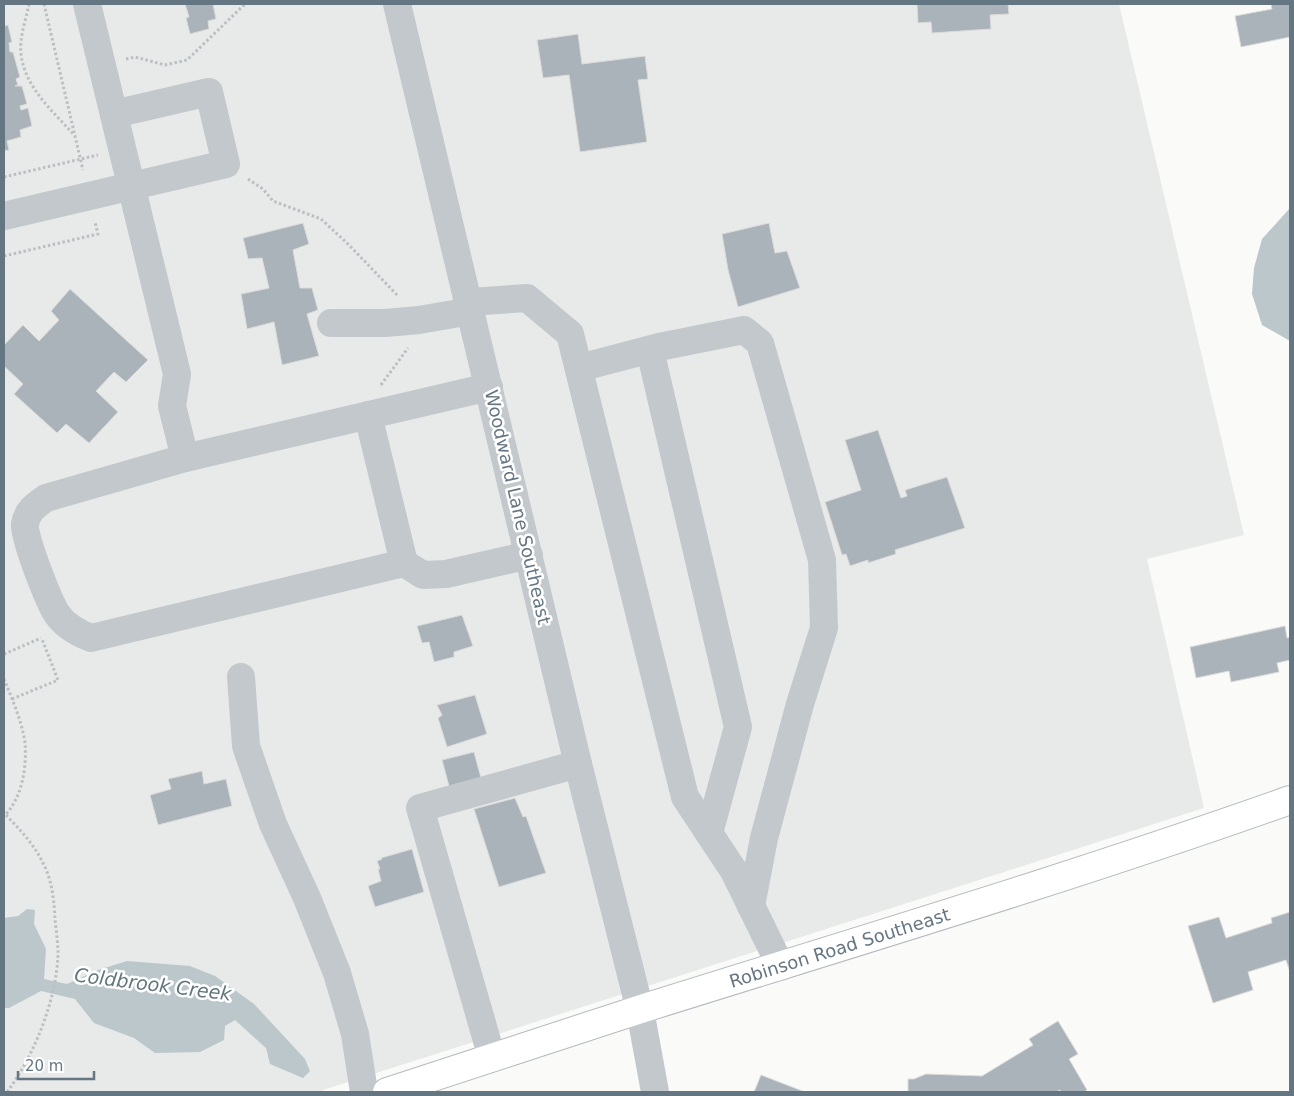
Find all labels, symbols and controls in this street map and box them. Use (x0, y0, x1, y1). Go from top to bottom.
street label: Woodward Lane Southeast (481, 388, 555, 626)
street label: Robinson Road Southeast (726, 903, 952, 991)
water label: Coldbrook Creek (73, 963, 234, 1005)
scale bar (18, 1048, 94, 1080)
text: 20 m (25, 1057, 63, 1075)

